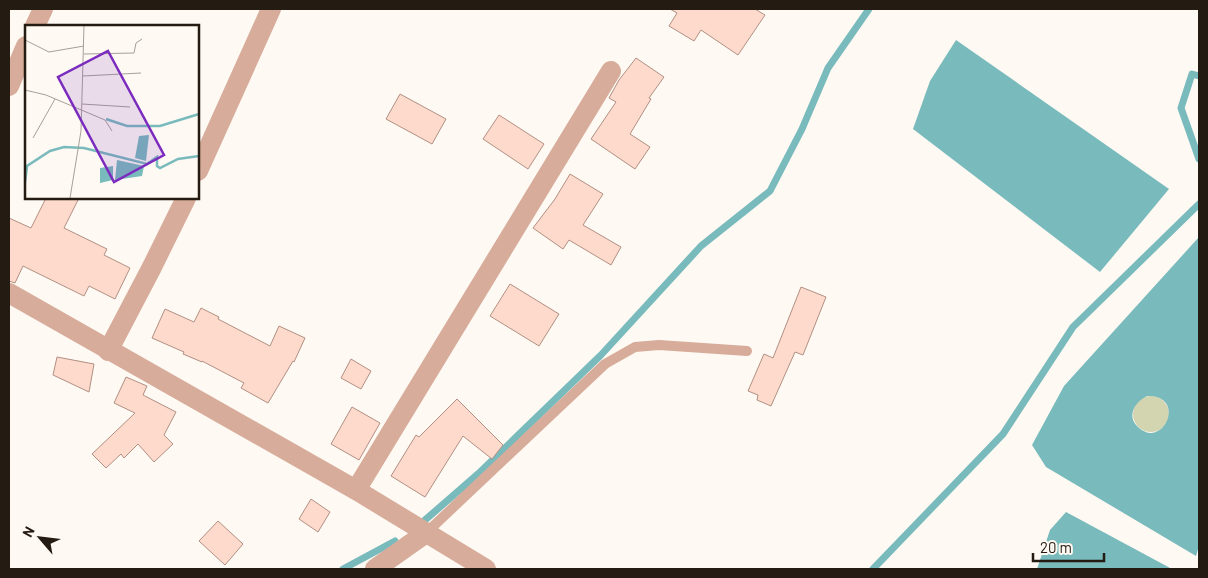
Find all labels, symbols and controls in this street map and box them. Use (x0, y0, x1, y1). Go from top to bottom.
inset map (25, 25, 199, 199)
north arrow (15, 513, 65, 563)
text: N (18, 524, 38, 540)
scale bar (1033, 530, 1104, 562)
text: 20 m (1040, 538, 1072, 556)

